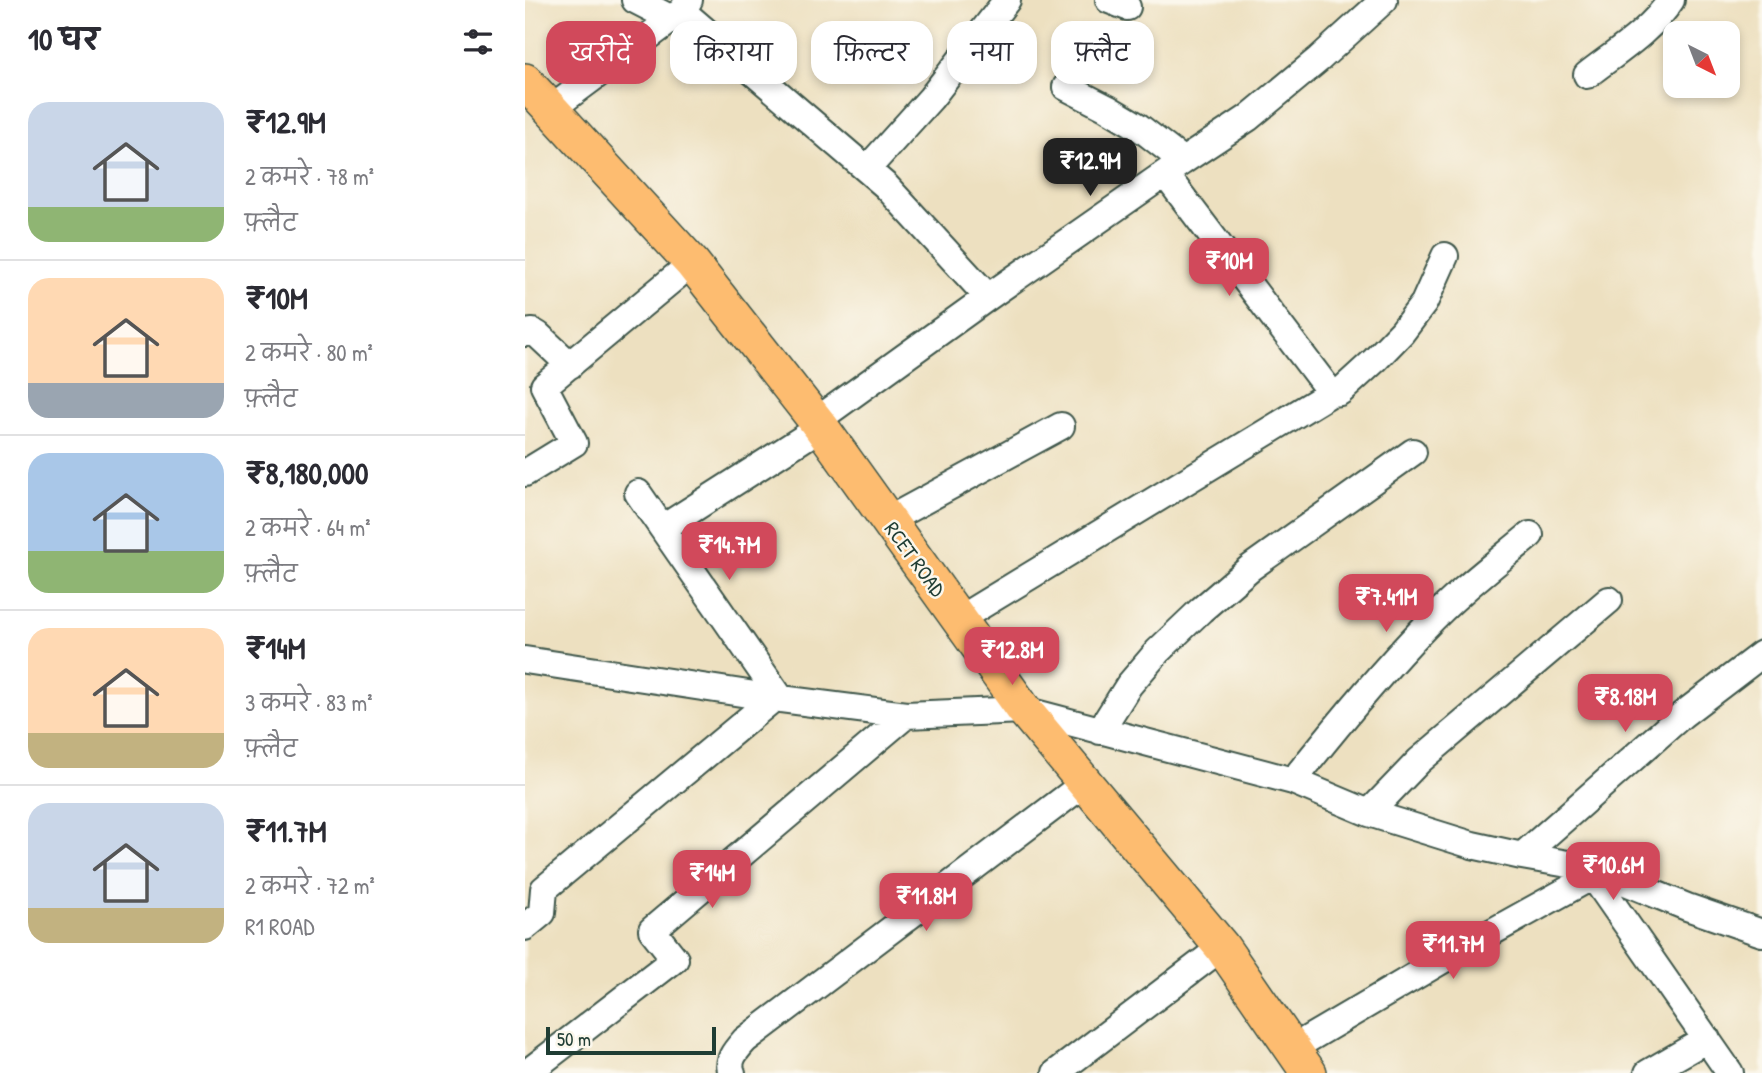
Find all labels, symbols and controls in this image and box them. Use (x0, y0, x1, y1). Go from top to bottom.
text: 10 घर (28, 19, 99, 59)
chip: खरीदें (546, 21, 656, 84)
chip: किराया (670, 21, 797, 84)
chip: फ़िल्टर (811, 21, 933, 84)
chip: नया (947, 21, 1037, 84)
chip: फ़्लैट (1051, 21, 1154, 84)
north arrow (1663, 21, 1739, 98)
map controls (1663, 21, 1740, 98)
icon: filters (459, 23, 497, 61)
text: ₹12.9M (245, 102, 326, 142)
icon: home (84, 130, 168, 214)
pin: ₹12.9M (1033, 138, 1147, 198)
text: ₹12.9M (1059, 145, 1121, 176)
text: 2 कमरे · 78 m² (245, 161, 374, 192)
text: फ़्लैट (245, 207, 297, 238)
pin: ₹10M (1188, 238, 1270, 298)
text: ₹10M (1205, 245, 1253, 276)
text: ₹10M (245, 278, 308, 318)
icon: home (84, 306, 168, 390)
text: 2 कमरे · 80 m² (245, 337, 373, 368)
text: फ़्लैट (245, 383, 297, 414)
text: ₹8,180,000 (245, 453, 368, 493)
icon: home (84, 481, 168, 565)
text: 2 कमरे · 64 m² (245, 512, 370, 543)
street label: RCET ROAD (878, 516, 952, 602)
pin: ₹14.7M (672, 522, 786, 582)
text: ₹14.7M (698, 529, 760, 560)
text: फ़्लैट (245, 558, 297, 589)
pin: ₹7.41M (1329, 574, 1443, 634)
text: ₹7.41M (1355, 581, 1417, 612)
text: ₹14M (245, 628, 306, 668)
pin: ₹12.8M (955, 628, 1069, 687)
text: ₹12.8M (980, 634, 1044, 665)
icon: home (84, 656, 168, 740)
pin: ₹8.18M (1568, 674, 1682, 734)
text: ₹8.18M (1594, 681, 1656, 712)
text: 3 कमरे · 83 m² (245, 687, 372, 718)
text: फ़्लैट (245, 733, 297, 764)
text: ₹11.7M (245, 811, 326, 851)
icon: home (84, 831, 168, 915)
pin: ₹10.6M (1556, 842, 1670, 902)
text: ₹10.6M (1582, 849, 1644, 880)
pin: ₹14M (671, 850, 753, 910)
text: ₹14M (689, 857, 735, 888)
text: 2 कमरे · 72 m² (245, 870, 375, 901)
pin: ₹11.8M (869, 874, 983, 933)
text: ₹11.8M (895, 880, 957, 911)
text: R1 ROAD (245, 911, 314, 942)
pin: ₹11.7M (1396, 922, 1510, 981)
text: ₹11.7M (1422, 928, 1484, 959)
scale bar (546, 1024, 716, 1056)
text: 50 m (557, 1026, 591, 1052)

